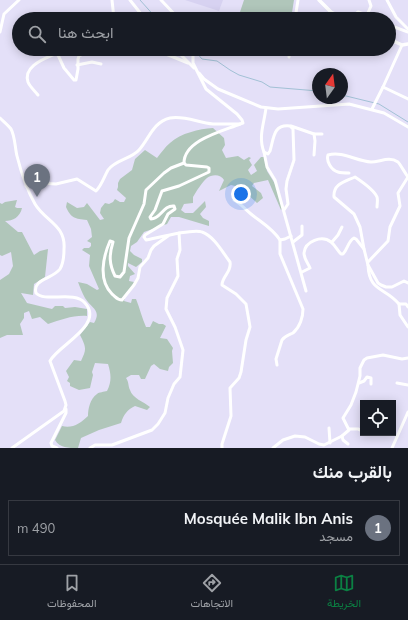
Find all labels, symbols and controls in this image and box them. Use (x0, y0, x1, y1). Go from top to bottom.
search box (12, 12, 396, 56)
icon: search (26, 23, 48, 45)
text: ابحث هنا (58, 23, 113, 42)
north arrow (312, 68, 348, 104)
pin: 1 (24, 164, 50, 197)
your location (231, 184, 251, 204)
map controls (360, 400, 396, 436)
button: locate (360, 400, 396, 436)
text: بالقرب منك (313, 461, 392, 482)
text: Mosquée Malik Ibn Anis (184, 509, 353, 528)
text: 490 m (17, 520, 55, 536)
text: 1 (374, 520, 382, 536)
text: مسجد (319, 528, 353, 544)
tab: المحفوظات (47, 572, 97, 613)
tab: الاتجاهات (190, 572, 233, 613)
tab: الخريطة (327, 572, 361, 613)

